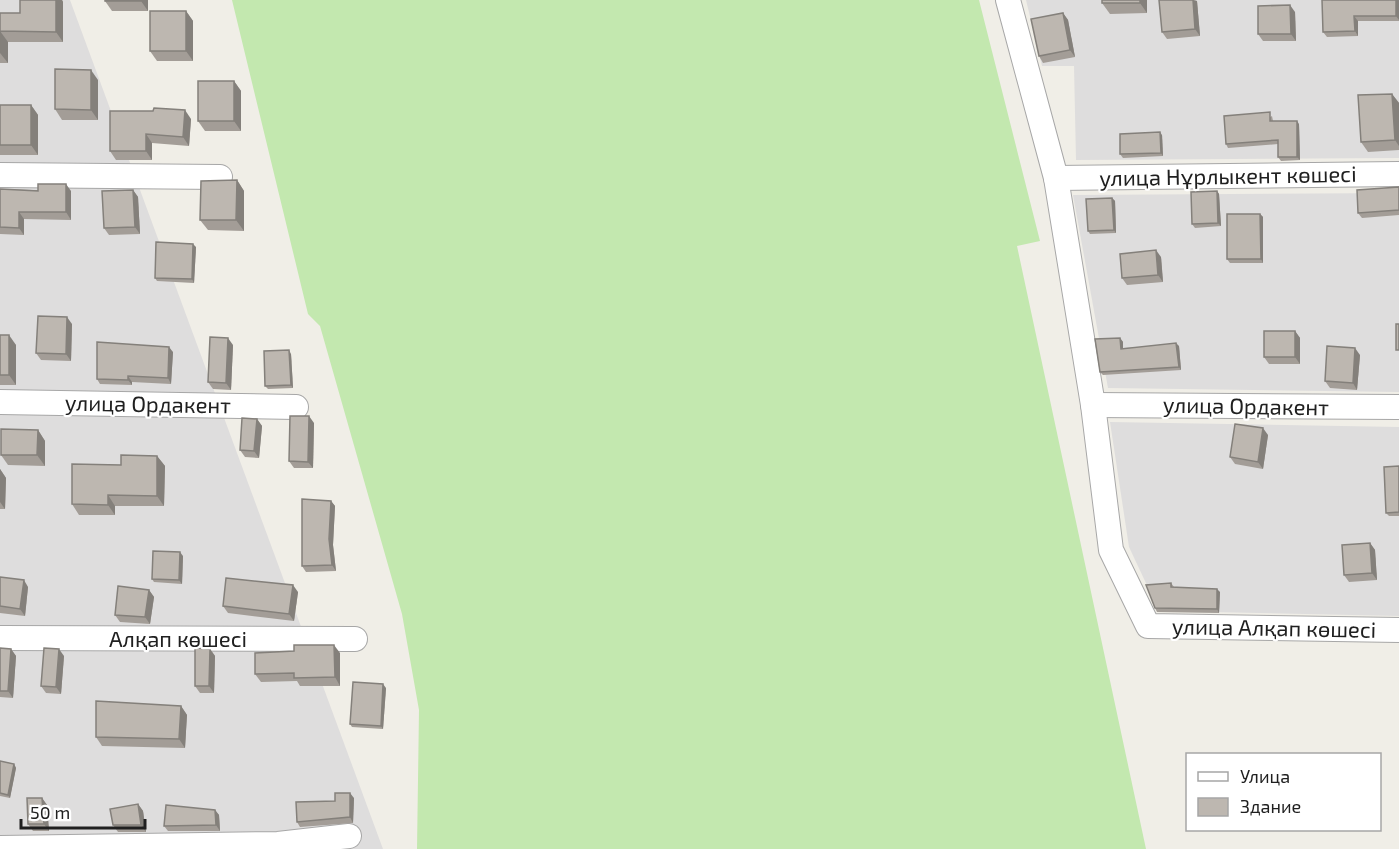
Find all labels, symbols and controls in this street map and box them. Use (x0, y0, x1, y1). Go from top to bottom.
street label: улица Нұрлыкент көшесі (1099, 160, 1357, 191)
street label: улица Ордакент (65, 389, 231, 418)
street label: улица Ордакент (1163, 391, 1329, 420)
street label: улица Алқап көшесі (1172, 612, 1376, 643)
street label: Алқап көшесі (109, 625, 247, 651)
legend (1186, 753, 1381, 831)
text: Улица (1240, 765, 1290, 787)
scale bar (21, 792, 146, 830)
text: Здание (1240, 795, 1301, 817)
text: 50 m (30, 801, 70, 823)

